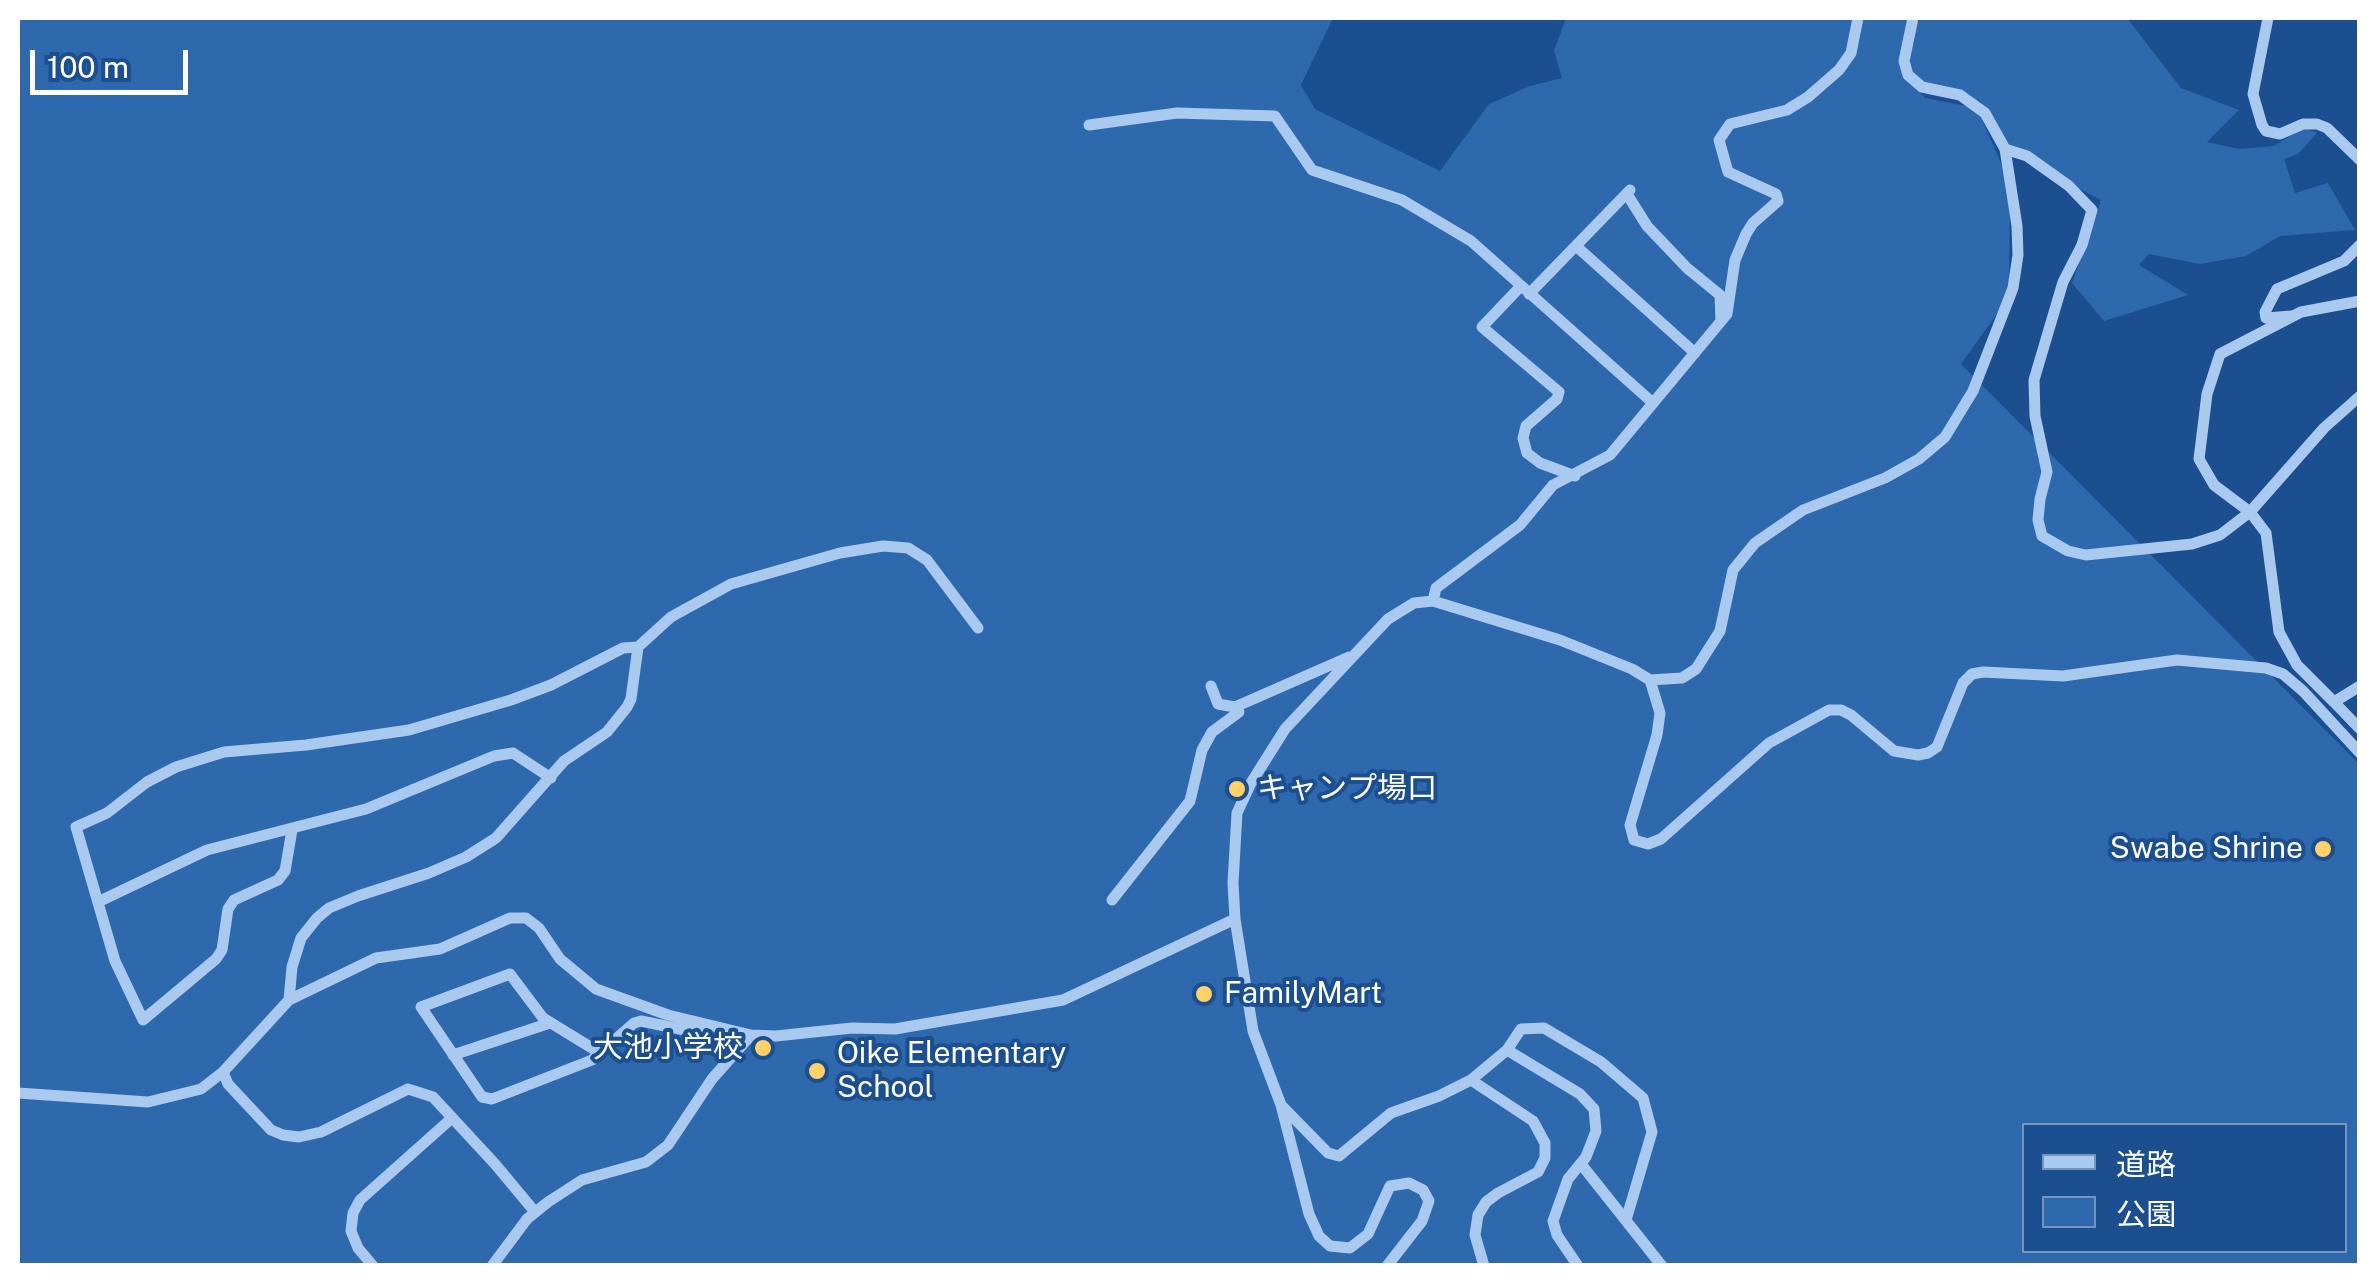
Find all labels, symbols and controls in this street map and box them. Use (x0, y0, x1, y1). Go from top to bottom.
scale bar (35, 30, 192, 92)
text: 100 m (47, 49, 129, 85)
place label: キャンプ場口 (1257, 771, 1437, 807)
marker: キャンプ場口 (1226, 778, 1248, 800)
place label: Swabe Shrine (2110, 831, 2303, 867)
marker: Swabe Shrine (2312, 838, 2334, 860)
place label: FamilyMart (1224, 976, 1382, 1012)
marker: FamilyMart (1193, 983, 1215, 1005)
place label: 大池小学校 (593, 1030, 743, 1066)
place label: Oike Elementary School (837, 1036, 1066, 1106)
marker: 大池小学校 (752, 1037, 774, 1059)
marker: Oike Elementary School (806, 1060, 828, 1082)
legend (2022, 1123, 2347, 1253)
text: 道路 (2116, 1146, 2176, 1182)
text: 公園 (2116, 1196, 2176, 1232)

